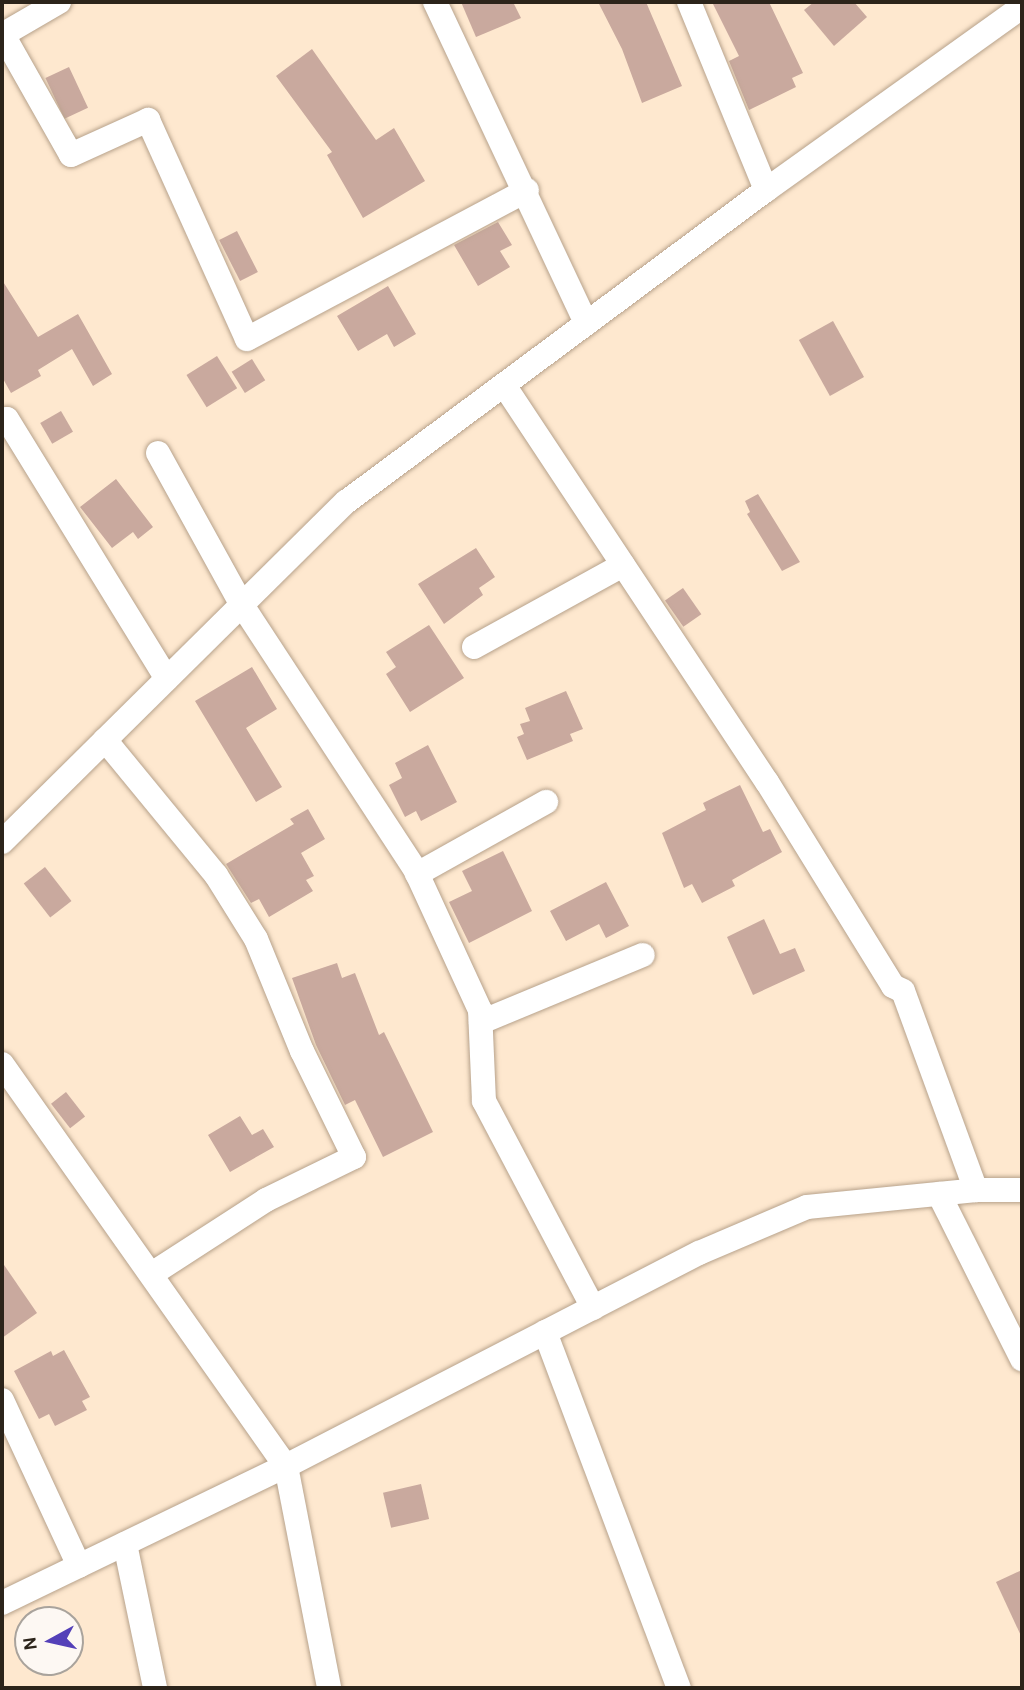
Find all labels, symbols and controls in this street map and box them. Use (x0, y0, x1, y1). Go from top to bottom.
north arrow (14, 1606, 84, 1676)
text: N (18, 1635, 42, 1652)

